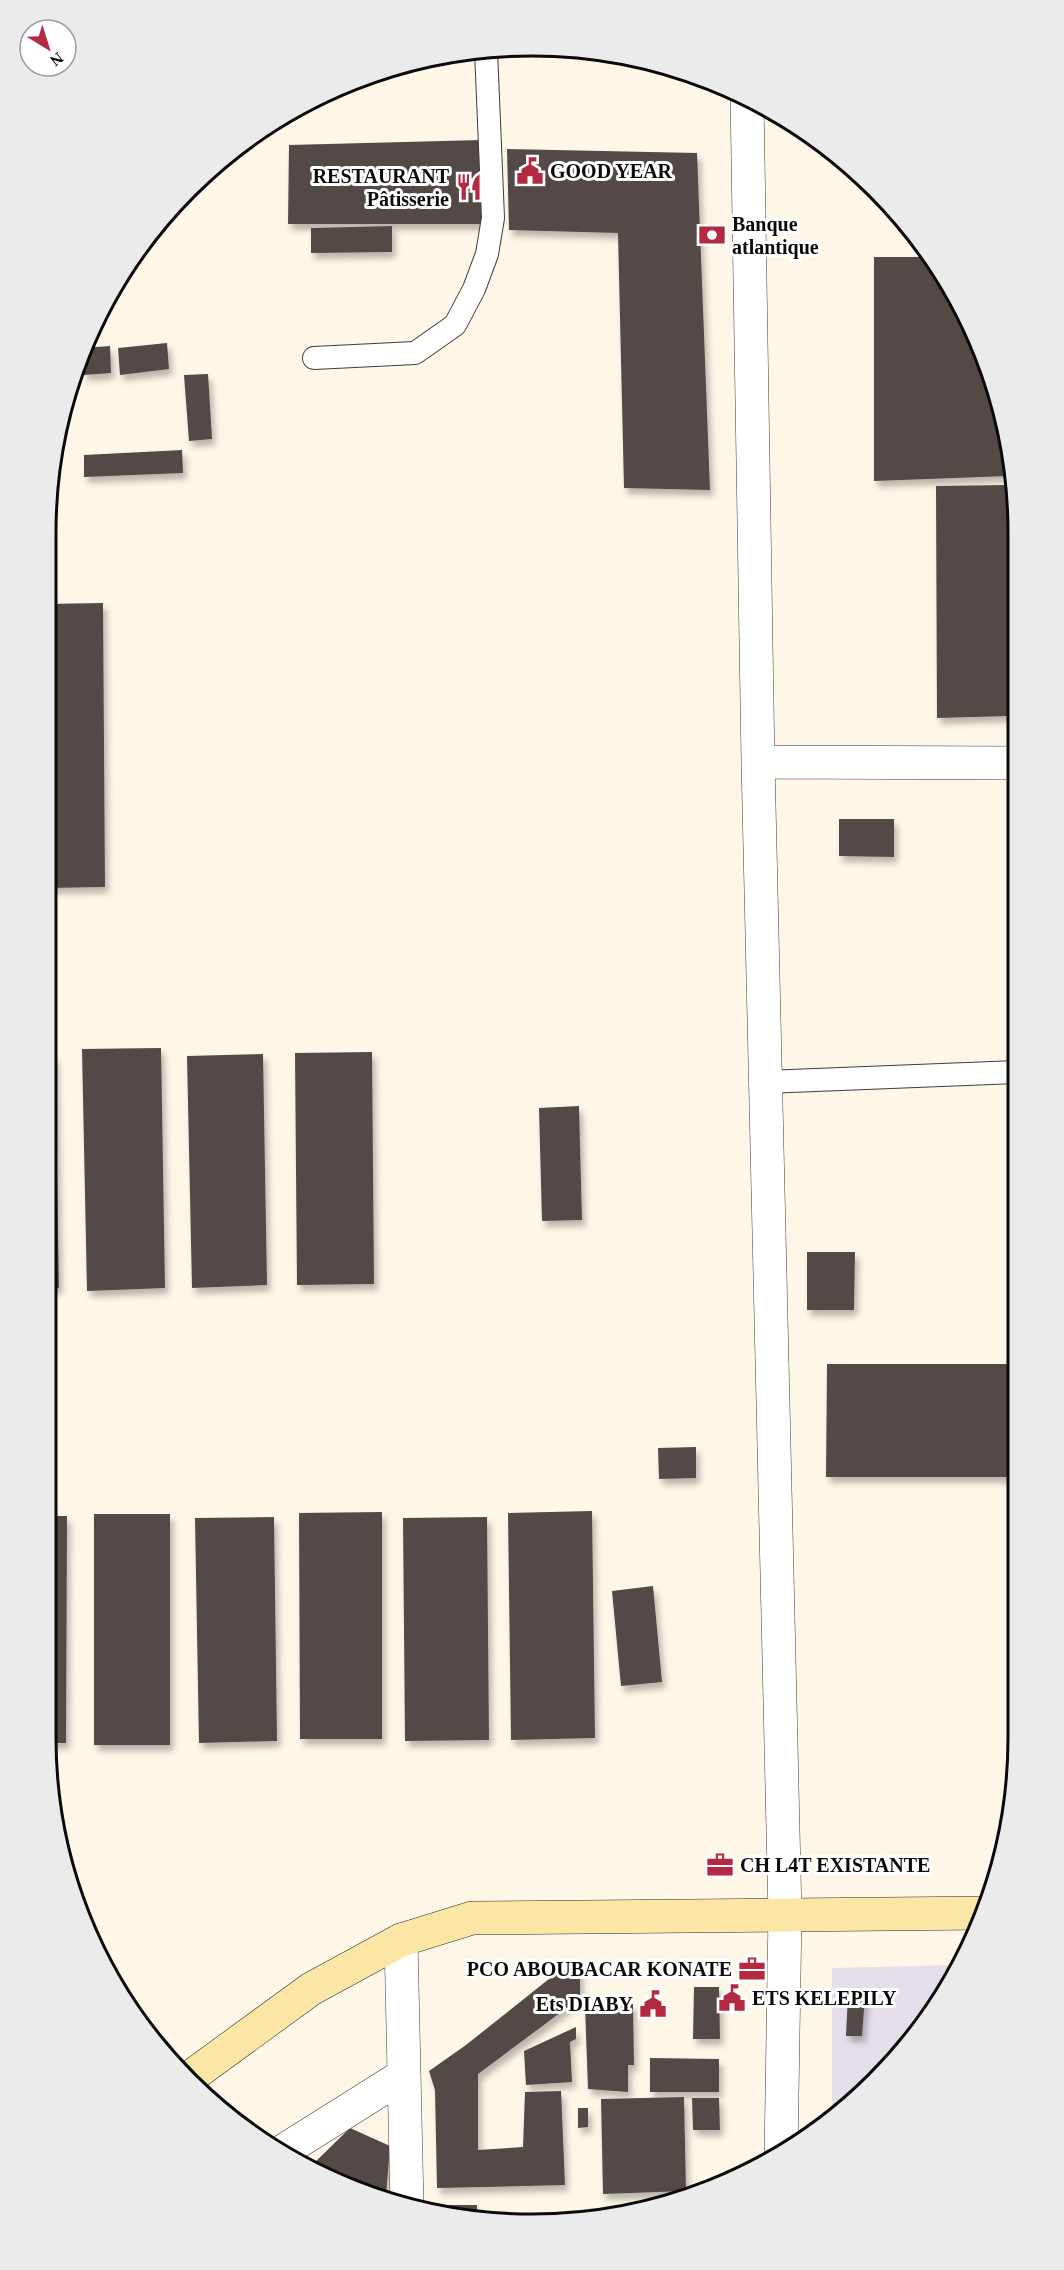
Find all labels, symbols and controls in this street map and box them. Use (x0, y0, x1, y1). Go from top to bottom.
north arrow (18, 18, 78, 78)
text: N (47, 49, 67, 70)
public building icon: GOOD YEAR (515, 156, 545, 186)
place label: GOOD YEAR (550, 160, 673, 182)
place label: RESTAURANT Pâtisserie (313, 165, 450, 210)
restaurant icon: RESTAURANT Pâtisserie (454, 172, 484, 202)
place label: Banque atlantique (732, 213, 819, 259)
bank icon: Banque atlantique (697, 220, 727, 250)
office icon: CH L4T EXISTANTE (705, 1850, 735, 1880)
place label: CH L4T EXISTANTE (740, 1854, 930, 1876)
office icon: PCO ABOUBACAR KONATE (737, 1954, 767, 1984)
place label: PCO ABOUBACAR KONATE (467, 1958, 732, 1980)
public building icon: ETS KELEPILY (717, 1983, 747, 2013)
place label: ETS KELEPILY (752, 1987, 897, 2009)
public building icon: Ets DIABY (638, 1989, 668, 2019)
place label: Ets DIABY (536, 1993, 634, 2015)

